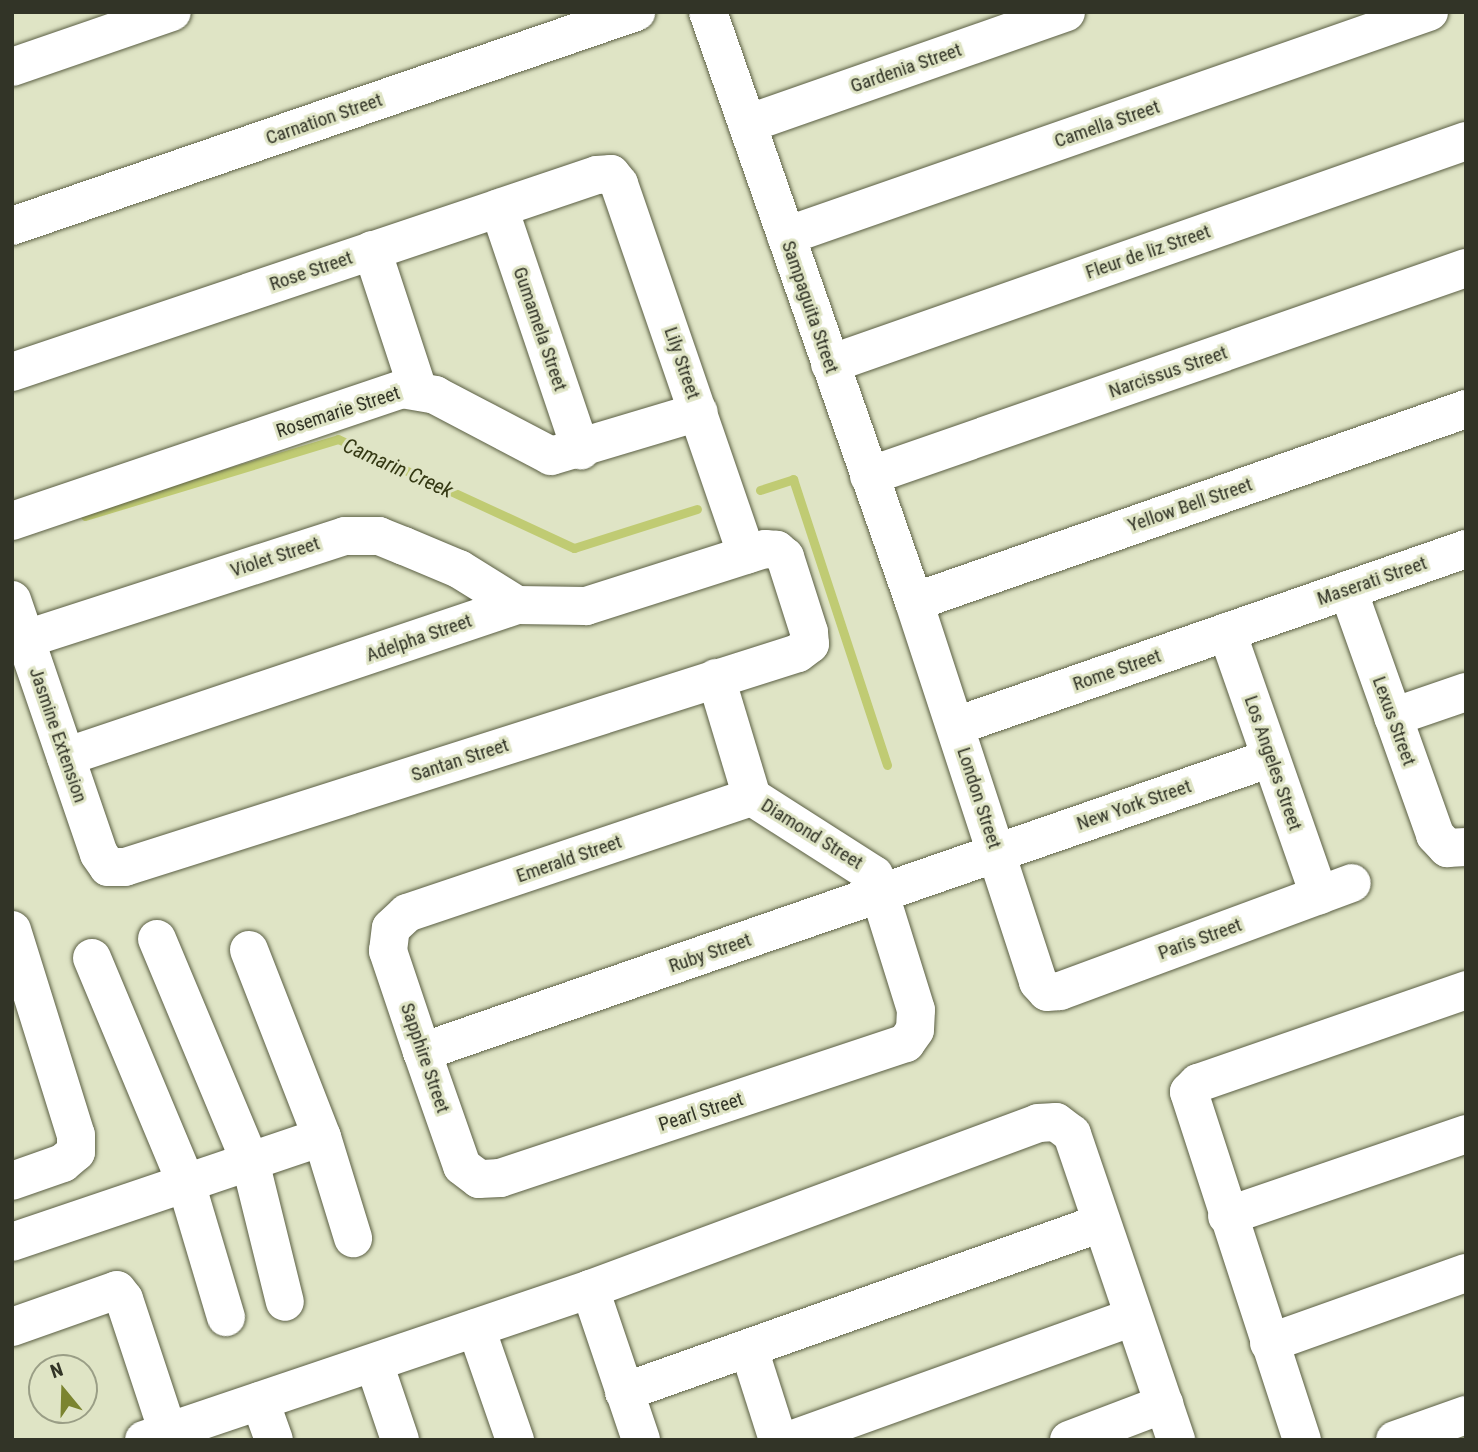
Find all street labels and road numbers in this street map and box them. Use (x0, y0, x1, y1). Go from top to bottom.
street label: Gardenia Street (848, 38, 964, 98)
street label: Carnation Street (263, 88, 385, 150)
street label: Camella Street (1051, 95, 1163, 153)
street label: Fleur de liz Street (1083, 220, 1213, 284)
street label: Sampaguita Street (777, 238, 843, 376)
street label: Rose Street (267, 246, 355, 296)
street label: Gumamela Street (508, 264, 572, 394)
street label: Lily Street (659, 324, 705, 402)
street label: Narcissus Street (1106, 341, 1230, 403)
street label: Rosemarie Street (273, 381, 403, 443)
street label: Yellow Bell Street (1125, 473, 1255, 537)
street label: Violet Street (228, 532, 322, 582)
street label: Maserati Street (1314, 552, 1430, 610)
street label: Adelpha Street (363, 609, 475, 667)
street label: Rome Street (1070, 644, 1164, 696)
street label: Jasmine Extension (24, 664, 92, 806)
street label: Lexus Street (1367, 673, 1421, 769)
street label: Los Angeles Street (1239, 693, 1307, 833)
street label: Santan Street (408, 734, 512, 786)
street label: London Street (952, 745, 1006, 851)
street label: New York Street (1074, 775, 1194, 835)
street label: Diamond Street (757, 794, 867, 874)
street label: Emerald Street (513, 830, 625, 888)
street label: Paris Street (1155, 913, 1245, 965)
street label: Ruby Street (666, 928, 754, 978)
street label: Sapphire Street (396, 1000, 454, 1116)
street label: Pearl Street (656, 1088, 746, 1136)

